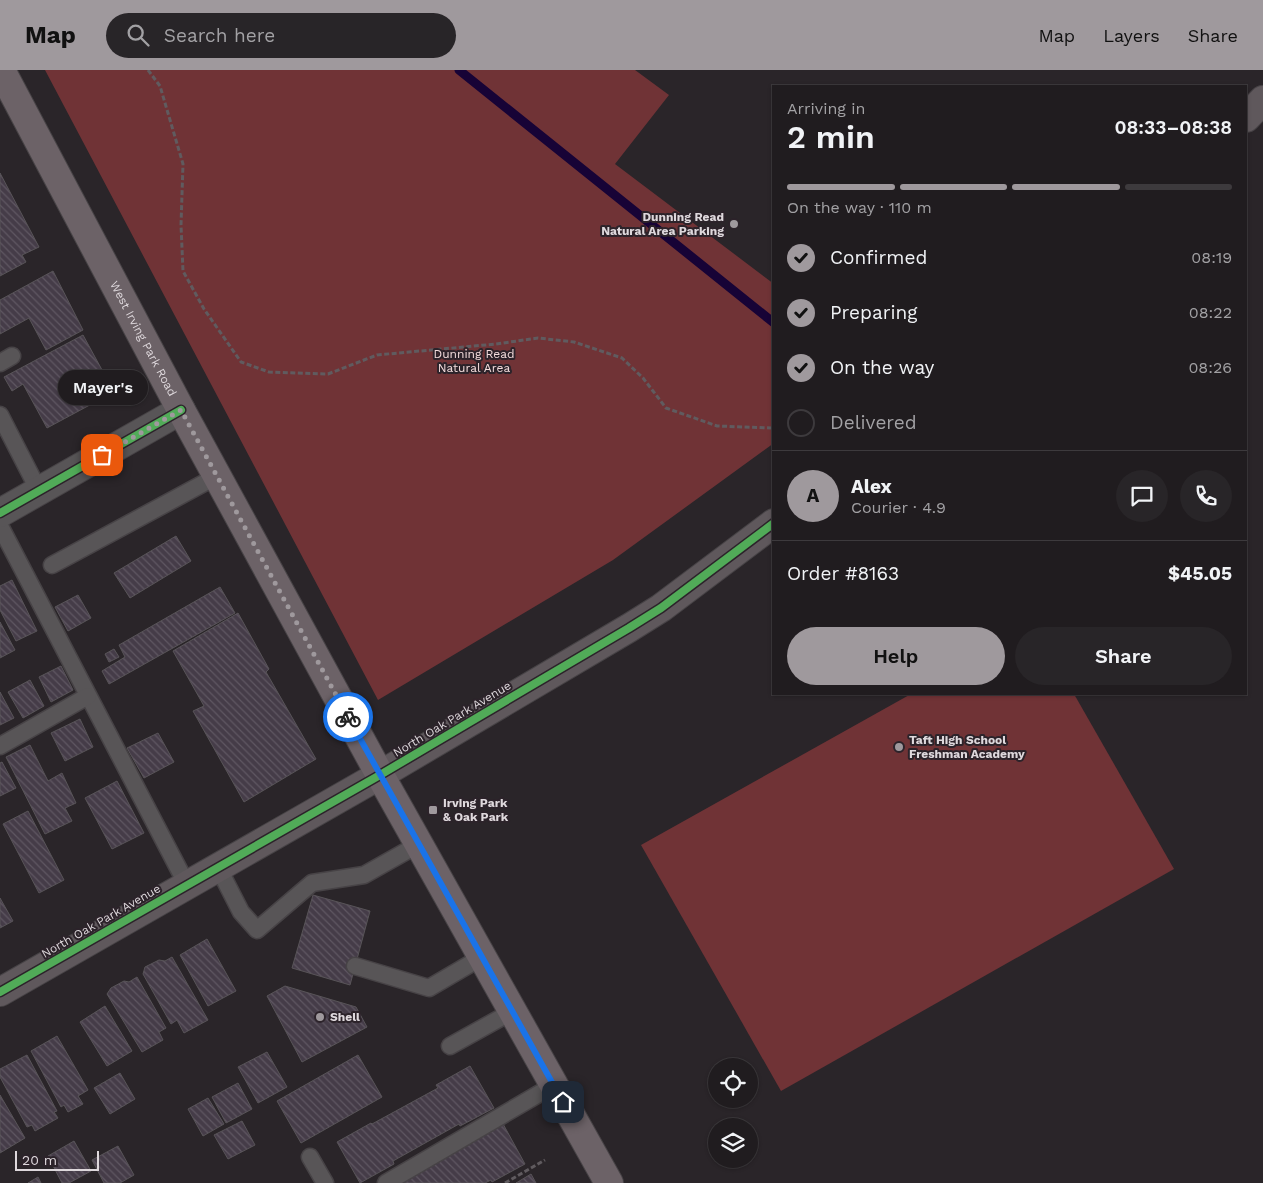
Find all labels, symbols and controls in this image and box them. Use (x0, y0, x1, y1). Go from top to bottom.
search box (106, 13, 456, 58)
text: Map (25, 21, 76, 49)
icon: search (124, 21, 152, 49)
text: Search here (164, 24, 275, 47)
text: Map (1038, 25, 1075, 46)
text: Layers (1103, 25, 1160, 46)
text: Share (1188, 25, 1238, 46)
text: Arriving in (787, 99, 865, 118)
text: 08:33–08:38 (1114, 116, 1232, 139)
text: 2 min (787, 118, 875, 156)
text: On the way · 110 m (787, 198, 932, 217)
place label: Dunning Read Natural Area Parking (601, 210, 724, 238)
marker: Dunning Read Natural Area Parking (728, 218, 740, 230)
icon: check (787, 244, 815, 272)
text: Confirmed (830, 246, 927, 269)
text: 08:19 (1191, 248, 1232, 267)
street label: West Irving Park Road (107, 279, 179, 399)
icon: check (787, 299, 815, 327)
text: Preparing (830, 301, 917, 324)
text: 08:22 (1189, 303, 1232, 322)
park label: Dunning Read Natural Area (433, 347, 515, 375)
icon: check (787, 354, 815, 382)
text: On the way (830, 356, 934, 379)
text: 08:26 (1188, 358, 1232, 377)
callout: Mayer's (57, 370, 147, 405)
text: Mayer's (73, 378, 133, 397)
text: Delivered (830, 411, 917, 434)
pin (81, 434, 123, 476)
icon: bag (88, 441, 116, 469)
button: chat (1116, 470, 1168, 522)
button: phone (1180, 470, 1232, 522)
text: Alex (851, 475, 892, 498)
text: A (807, 484, 819, 507)
text: Courier · 4.9 (851, 498, 946, 517)
text: Order #8163 (787, 562, 899, 585)
text: $45.05 (1168, 562, 1232, 585)
button: Help (787, 627, 1005, 685)
button: Share (1015, 627, 1232, 685)
street label: North Oak Park Avenue (391, 678, 514, 760)
courier (323, 692, 373, 742)
icon: bike (334, 703, 362, 731)
place label: Taft High School Freshman Academy (909, 733, 1025, 761)
marker: Taft High School Freshman Academy (893, 741, 905, 753)
place label: Irving Park & Oak Park (443, 796, 509, 824)
marker: Irving Park & Oak Park (427, 804, 439, 816)
street label: North Oak Park Avenue (39, 881, 163, 961)
place label: Shell (330, 1010, 360, 1024)
marker: Shell (314, 1011, 326, 1023)
map controls (708, 1058, 758, 1168)
button: locate (708, 1058, 758, 1108)
pin (542, 1081, 584, 1123)
icon: home (549, 1088, 577, 1116)
button: layers (708, 1118, 758, 1168)
scale bar (15, 1148, 99, 1171)
text: 20 m (22, 1152, 57, 1168)

